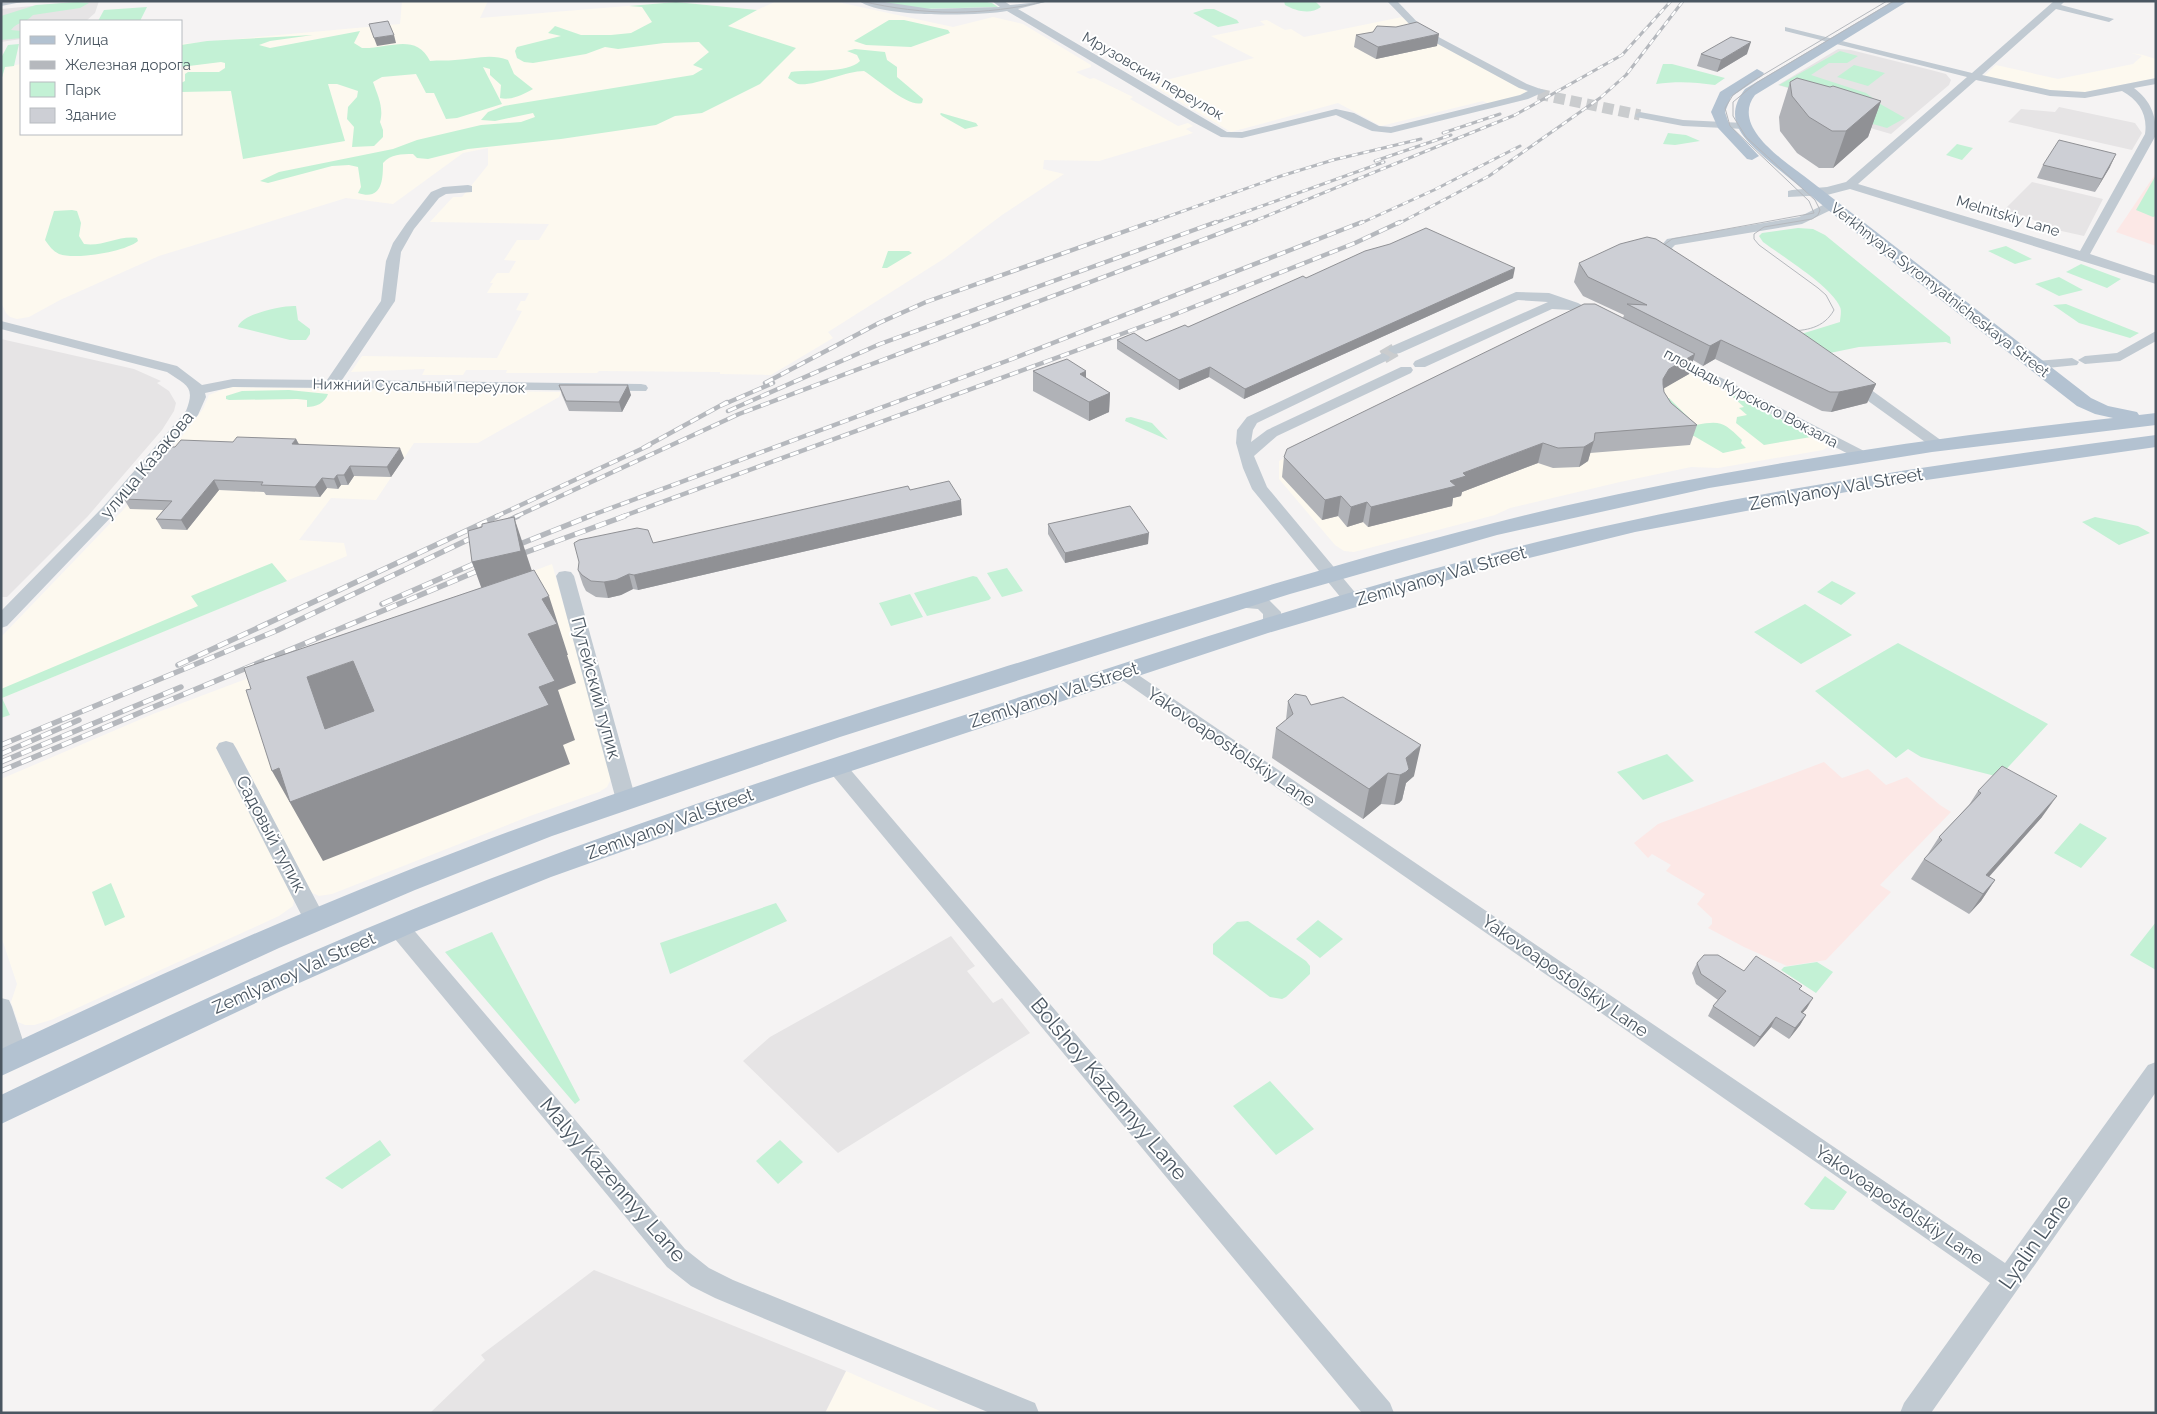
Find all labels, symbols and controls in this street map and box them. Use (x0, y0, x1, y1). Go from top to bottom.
legend (20, 20, 182, 135)
street label: Мрузовский переулок (1079, 28, 1227, 124)
text: Улица (65, 31, 109, 49)
text: Железная дорога (65, 56, 191, 74)
text: Парк (65, 81, 101, 99)
text: Здание (65, 106, 117, 124)
street label: Melnitskiy Lane (1954, 192, 2062, 240)
street label: Verkhnyaya Syromyatnicheskaya Street (1827, 199, 2053, 381)
street label: площадь Курского Вокзала (1661, 344, 1841, 452)
street label: Нижний Сусальный переулок (312, 375, 526, 397)
street label: улица Казакова (96, 407, 198, 523)
street label: Zemlyanoy Val Street (1747, 463, 1924, 514)
street label: Zemlyanoy Val Street (1353, 541, 1528, 610)
street label: Путейский тупик (567, 614, 626, 761)
street label: Zemlyanoy Val Street (967, 657, 1141, 732)
street label: Yakovoapostolskiy Lane (1143, 682, 1320, 811)
street label: Садовый тупик (232, 772, 311, 896)
street label: Zemlyanoy Val Street (583, 784, 756, 864)
street label: Yakovoapostolskiy Lane (1478, 910, 1653, 1041)
street label: Zemlyanoy Val Street (209, 927, 379, 1018)
street label: Bolshoy Kazennyy Lane (1026, 992, 1193, 1185)
street label: Malyy Kazennyy Lane (535, 1092, 692, 1267)
street label: Yakovoapostolskiy Lane (1811, 1140, 1988, 1269)
street label: Lyalin Lane (1993, 1190, 2076, 1294)

